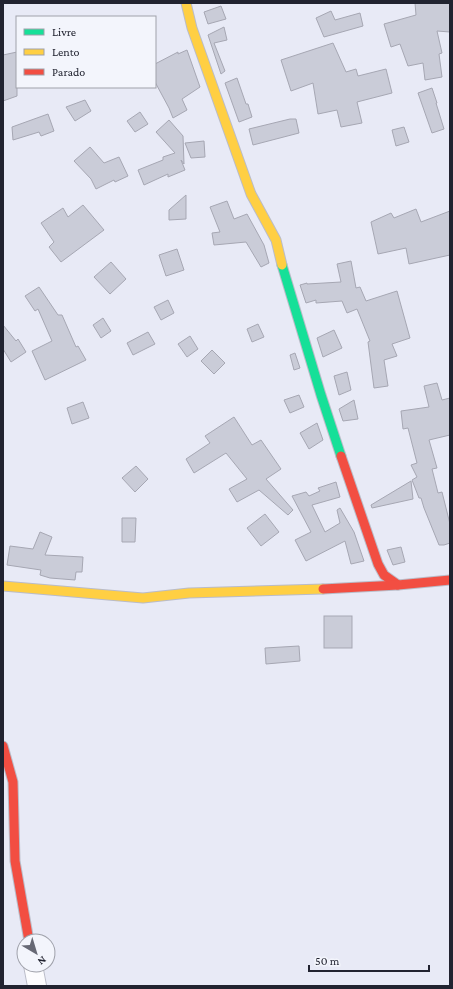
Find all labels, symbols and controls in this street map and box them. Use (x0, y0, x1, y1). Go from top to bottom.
legend (16, 16, 156, 88)
text: Livre (52, 25, 76, 39)
text: Lento (52, 45, 80, 59)
text: Parado (52, 65, 85, 79)
north arrow (16, 933, 56, 973)
scale bar (309, 947, 429, 973)
text: N (35, 954, 49, 968)
text: 50 m (315, 954, 340, 968)

